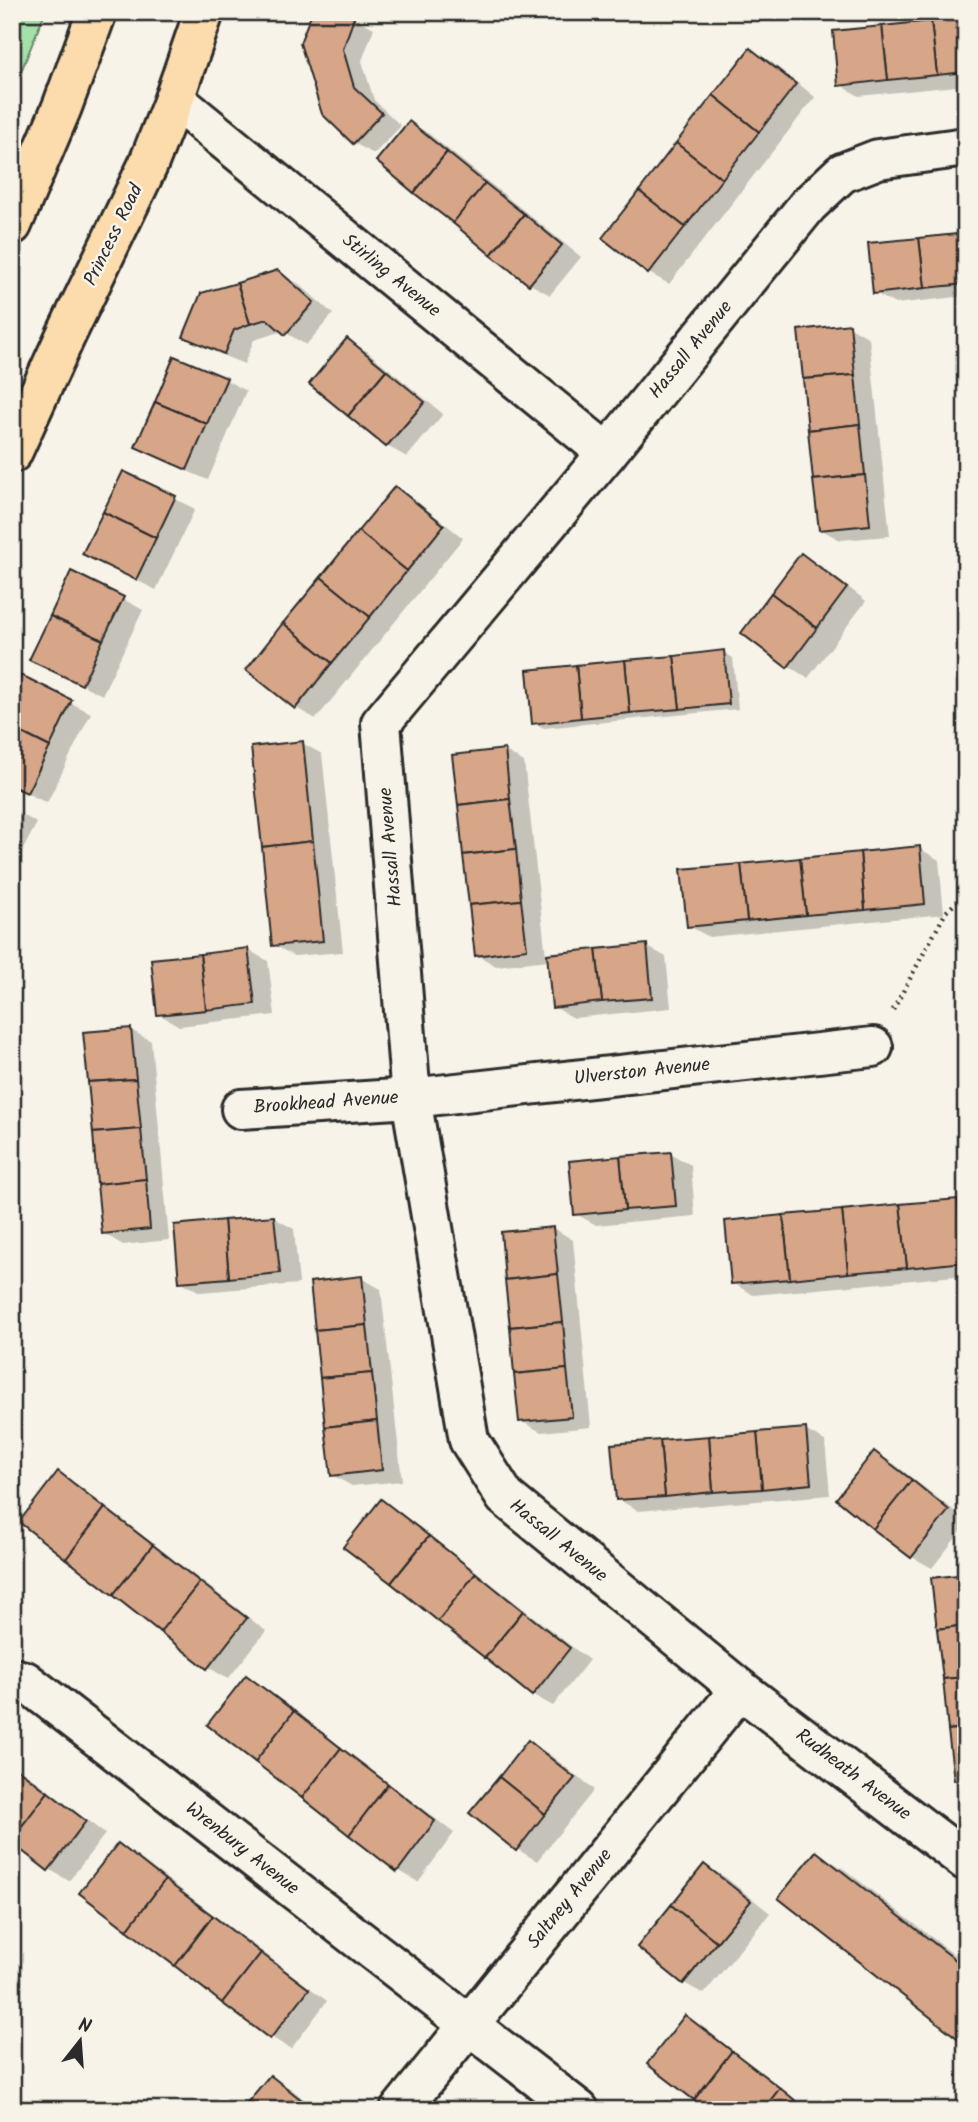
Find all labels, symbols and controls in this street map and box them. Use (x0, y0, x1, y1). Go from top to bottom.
street label: Princess Road (76, 178, 152, 291)
street label: Stirling Avenue (335, 227, 447, 326)
street label: Hassall Avenue (642, 294, 741, 406)
street label: Hassall Avenue (371, 786, 411, 908)
street label: Ulverston Avenue (572, 1050, 712, 1094)
street label: Brookhead Avenue (253, 1083, 400, 1123)
street label: Hassall Avenue (502, 1492, 614, 1591)
street label: Rudheath Avenue (789, 1721, 918, 1829)
street label: Wrenbury Avenue (179, 1795, 306, 1903)
street label: Saltney Avenue (520, 1842, 620, 1956)
north arrow (46, 2007, 116, 2076)
text: N (74, 2011, 95, 2043)

